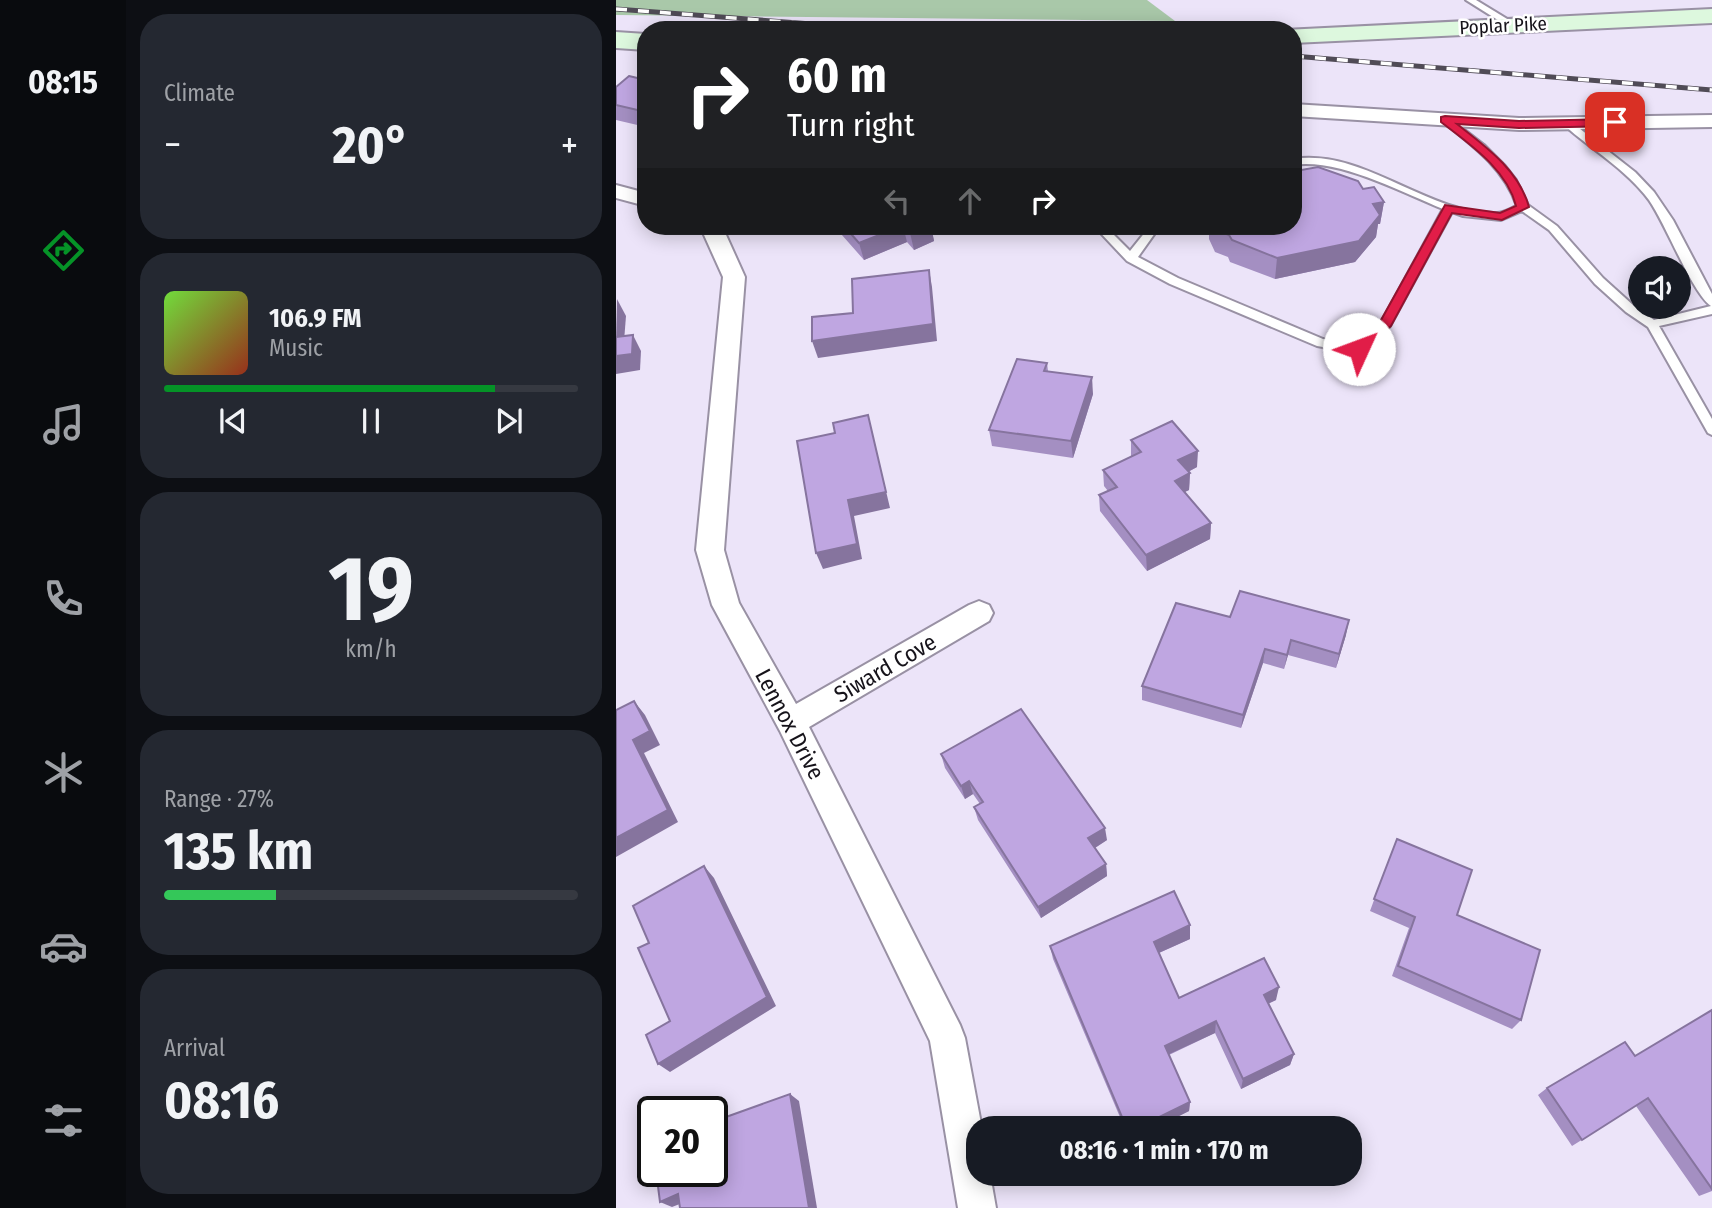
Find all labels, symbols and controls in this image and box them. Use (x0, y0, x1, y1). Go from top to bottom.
street label: Poplar Pike (1459, 12, 1547, 39)
text: 60 m (787, 46, 887, 105)
icon: right (672, 49, 763, 140)
text: 08:15 (28, 63, 98, 101)
text: Climate (164, 79, 235, 107)
pin (1585, 92, 1645, 152)
icon: arrive (1596, 103, 1634, 141)
text: Turn right (787, 106, 914, 144)
text: 20° (333, 114, 409, 177)
text: − (164, 122, 181, 168)
text: + (561, 122, 578, 168)
icon: left (878, 182, 916, 220)
icon: ahead (951, 182, 989, 220)
icon: right (1024, 182, 1062, 220)
icon: directions (39, 226, 88, 275)
map controls (1628, 256, 1691, 319)
button: sound (1628, 256, 1691, 319)
text: 106.9 FM (269, 303, 362, 334)
position arrow (1322, 312, 1396, 386)
text: Music (269, 334, 323, 362)
icon: music (39, 400, 88, 449)
icon: previous (214, 402, 252, 440)
icon: pause (352, 402, 390, 440)
icon: next (490, 402, 528, 440)
text: 19 (328, 535, 414, 644)
icon: phone (39, 574, 88, 623)
street label: Siward Cove (829, 628, 941, 708)
text: km/h (345, 635, 397, 663)
street label: Lennox Drive (749, 664, 831, 784)
icon: climate (39, 748, 88, 797)
text: Range · 27% (164, 785, 274, 813)
text: 135 km (164, 820, 313, 883)
icon: car (39, 922, 88, 971)
text: Arrival (164, 1034, 225, 1062)
text: 08:16 (164, 1069, 279, 1132)
icon: filters (39, 1096, 88, 1145)
speed limit sign: 20 (637, 1096, 728, 1187)
text: 08:16 · 1 min · 170 m (1059, 1135, 1269, 1166)

